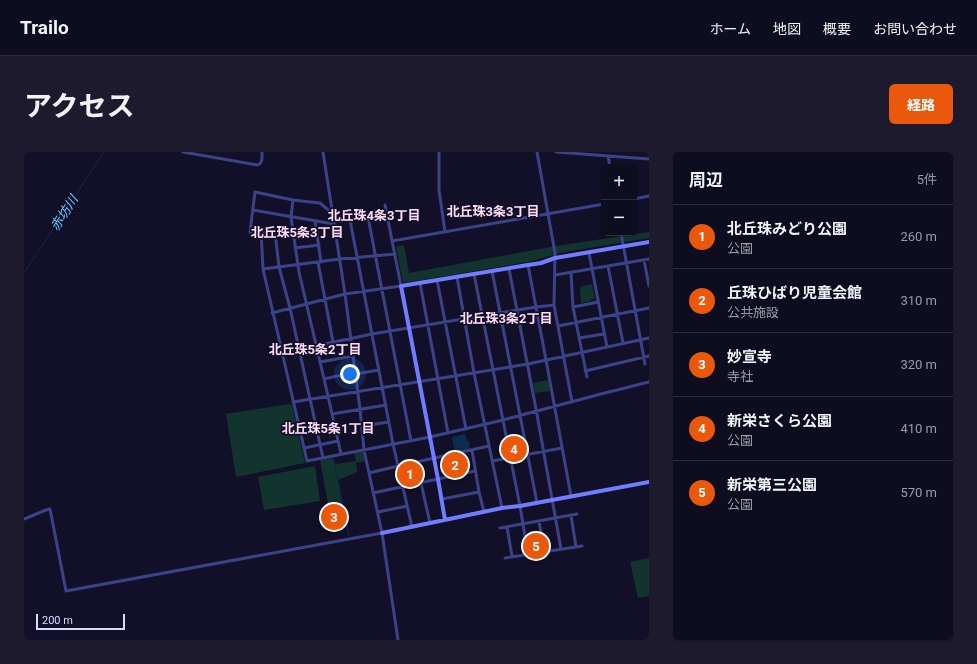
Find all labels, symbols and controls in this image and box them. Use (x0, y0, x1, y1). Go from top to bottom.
text: Trailo (20, 16, 69, 39)
text: ホーム (709, 21, 751, 37)
text: 地図 (773, 21, 801, 37)
text: 概要 (823, 21, 851, 37)
text: お問い合わせ (873, 21, 957, 37)
button: 経路 (889, 84, 953, 124)
text: アクセス (24, 90, 135, 123)
map controls (601, 164, 637, 236)
button: + (601, 164, 637, 200)
text: 周辺 (689, 170, 723, 190)
text: 5件 (917, 172, 937, 187)
water label: 赤坊川 (47, 191, 82, 233)
button: − (601, 200, 637, 236)
district label: 北丘珠3条3丁目 (447, 204, 539, 219)
district label: 北丘珠4条3丁目 (328, 208, 420, 223)
text: 北丘珠みどり公園 (727, 220, 847, 238)
district label: 北丘珠5条3丁目 (251, 225, 343, 240)
text: 1 (698, 229, 706, 244)
text: 260 m (900, 229, 937, 244)
text: 公園 (727, 241, 753, 256)
text: 丘珠ひばり児童会館 (727, 284, 862, 302)
text: 2 (698, 293, 706, 308)
text: 310 m (900, 293, 937, 308)
text: 公共施設 (727, 305, 779, 320)
district label: 北丘珠3条2丁目 (460, 311, 552, 326)
district label: 北丘珠5条2丁目 (269, 342, 361, 357)
text: 妙宣寺 (727, 348, 772, 366)
text: 3 (698, 357, 706, 372)
text: 320 m (900, 357, 937, 372)
your location (340, 364, 360, 384)
text: 寺社 (727, 369, 753, 384)
text: 新栄さくら公園 (727, 412, 832, 430)
district label: 北丘珠5条1丁目 (282, 421, 374, 436)
text: 4 (698, 421, 706, 436)
text: 410 m (900, 421, 937, 436)
text: 公園 (727, 433, 753, 448)
pin: 4 (501, 434, 527, 464)
pin: 2 (442, 450, 468, 480)
pin: 1 (397, 459, 423, 489)
text: 新栄第三公園 (727, 476, 817, 494)
text: 5 (698, 485, 706, 500)
text: 570 m (900, 485, 937, 500)
text: 公園 (727, 497, 753, 512)
pin: 3 (321, 502, 347, 532)
pin: 5 (523, 531, 549, 561)
scale bar (36, 612, 125, 631)
text: 200 m (42, 614, 73, 627)

